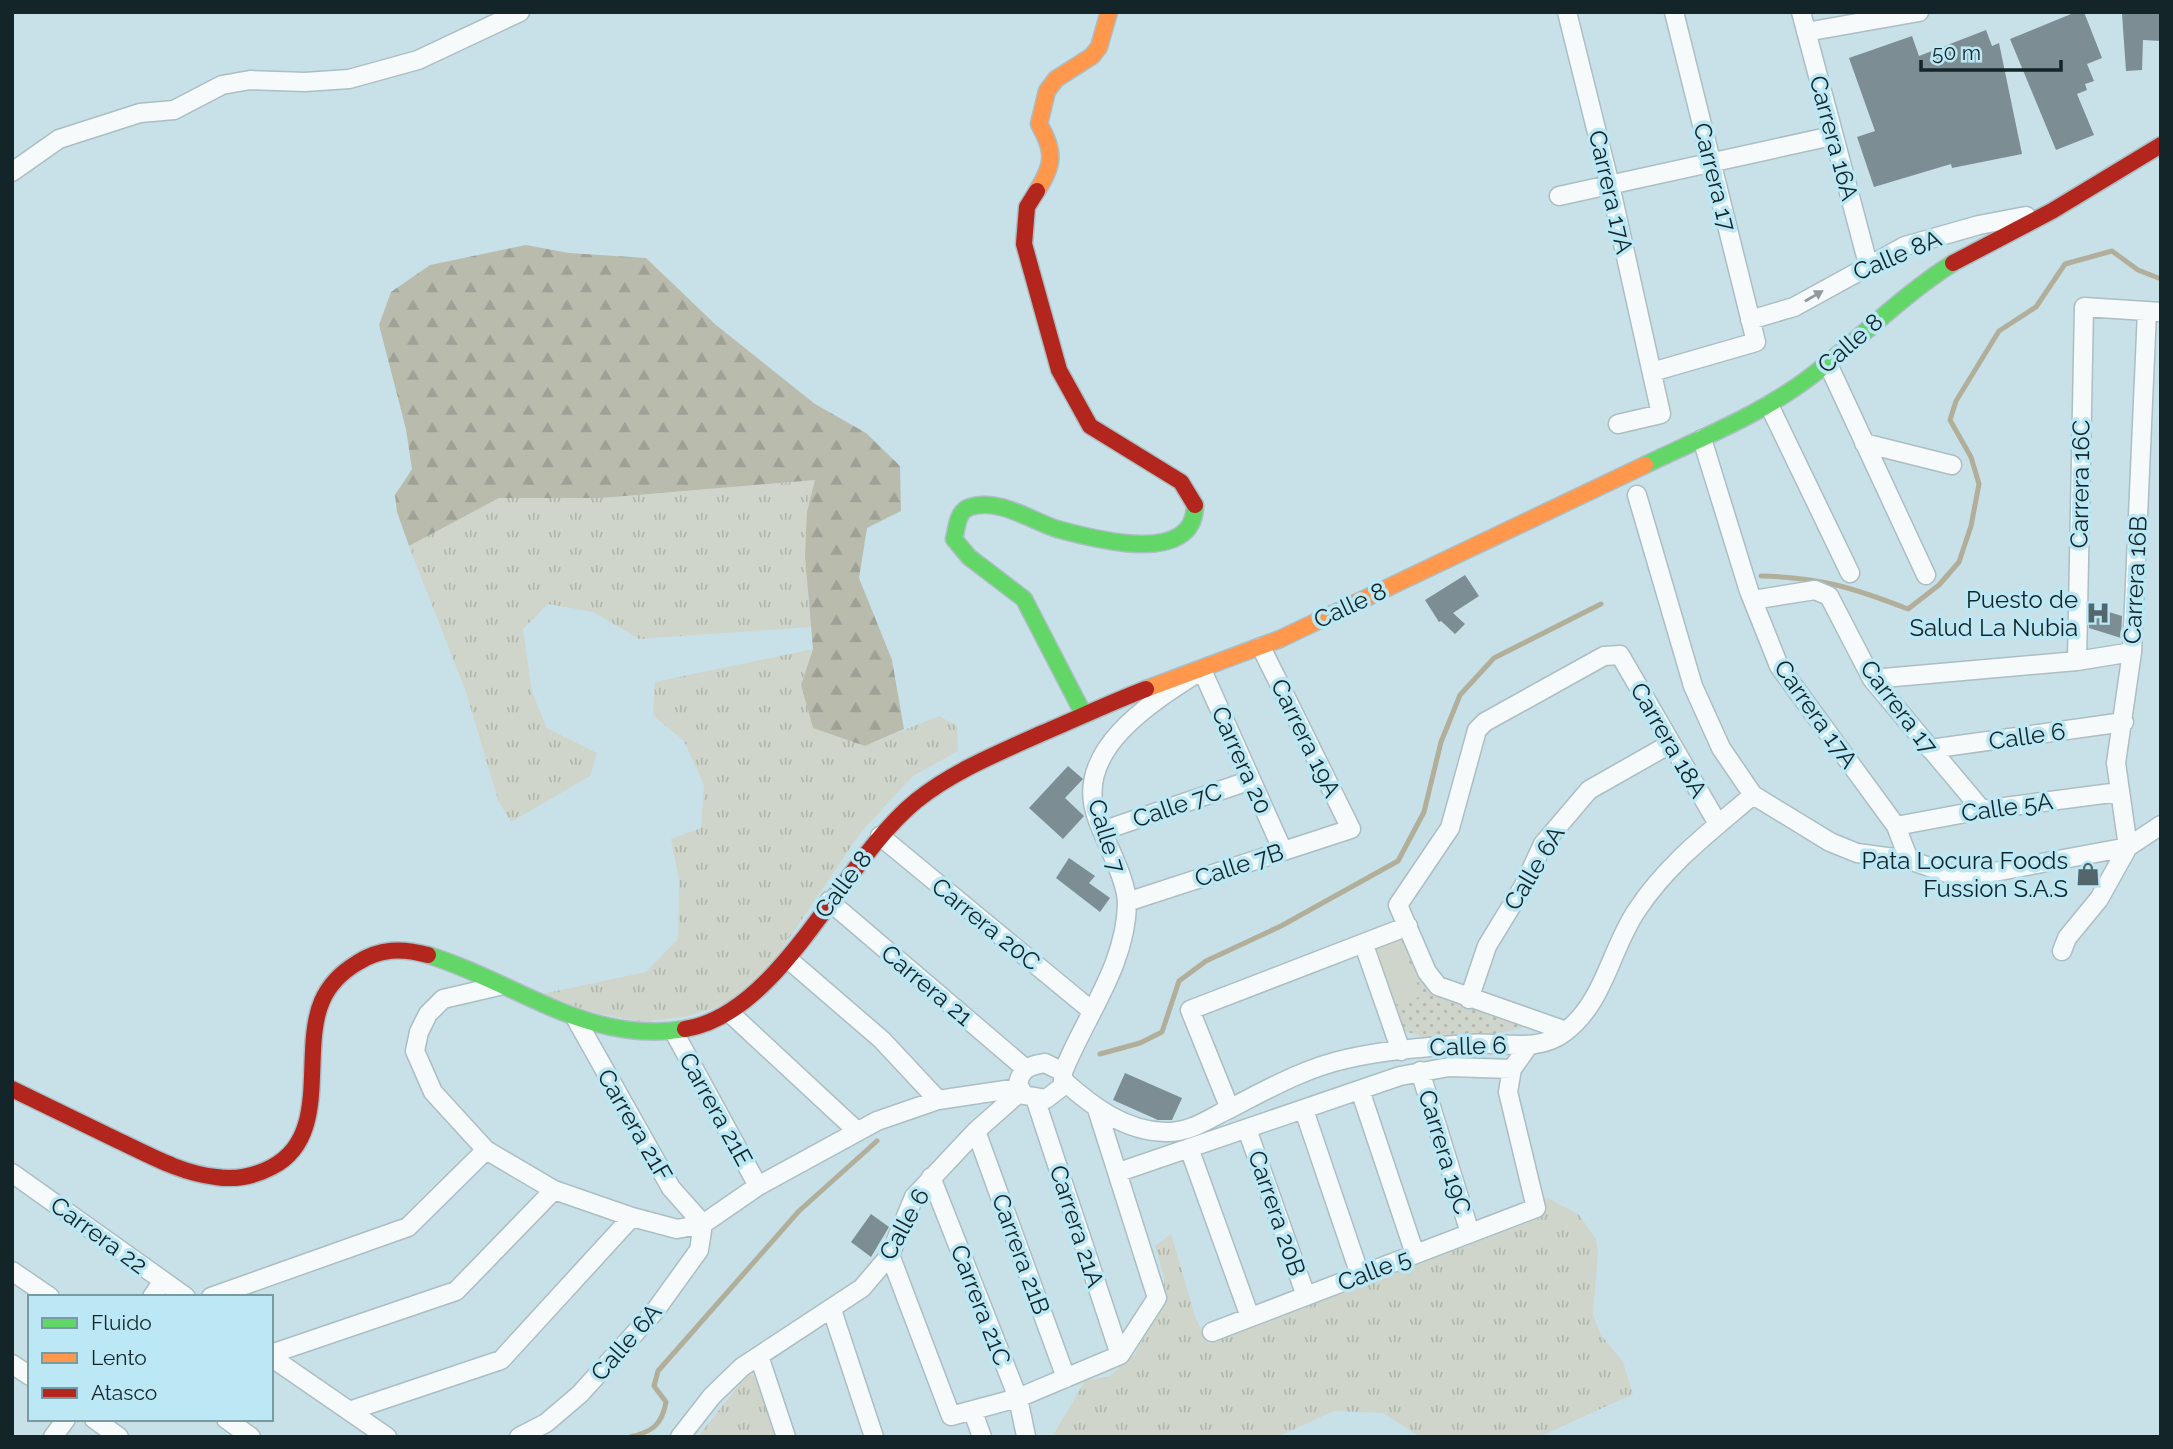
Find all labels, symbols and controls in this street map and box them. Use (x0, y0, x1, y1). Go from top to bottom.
scale bar (1921, 28, 2061, 72)
text: 50 m (1932, 40, 1981, 65)
street label: Carrera 16A (1803, 72, 1865, 204)
street label: Carrera 17 (1688, 120, 1742, 234)
street label: Carrera 17A (1583, 127, 1639, 257)
street label: Calle 8A (1849, 223, 1945, 287)
one-way arrow (1804, 289, 1823, 302)
street label: Calle 8 (1811, 307, 1889, 379)
street label: Carrera 16C (2064, 419, 2096, 549)
street label: Carrera 16B (2117, 515, 2153, 645)
street label: Calle 8 (1309, 576, 1391, 634)
place label: Puesto de Salud La Nubia (1909, 585, 2078, 642)
hospital icon: Puesto de Salud La Nubia (2084, 599, 2112, 627)
street label: Carrera 17A (1768, 654, 1864, 774)
street label: Carrera 17 (1854, 654, 1944, 760)
street label: Carrera 19A (1265, 674, 1347, 802)
street label: Carrera 18A (1624, 677, 1714, 803)
street label: Carrera 20 (1205, 702, 1279, 818)
street label: Calle 6 (1987, 716, 2067, 756)
street label: Calle 7C (1129, 776, 1225, 834)
street label: Calle 5A (1959, 786, 2055, 828)
street label: Calle 7 (1082, 796, 1132, 877)
street label: Calle 6A (1498, 821, 1570, 915)
street label: Calle 7B (1191, 837, 1287, 893)
street label: Calle 8 (808, 845, 878, 923)
place label: Pata Locura Foods Fussion S.A.S (1862, 846, 2068, 903)
shop icon: Pata Locura Foods Fussion S.A.S (2074, 860, 2102, 888)
street label: Carrera 20C (926, 871, 1046, 977)
street label: Carrera 21 (875, 938, 979, 1032)
street label: Calle 6 (1429, 1030, 1507, 1062)
street label: Carrera 21E (673, 1047, 759, 1171)
street label: Carrera 21F (591, 1064, 679, 1186)
street label: Carrera 19C (1412, 1086, 1478, 1218)
street label: Carrera 20B (1242, 1146, 1312, 1280)
street label: Carrera 21A (1044, 1161, 1110, 1291)
street label: Calle 6 (873, 1183, 935, 1265)
street label: Carrera 22 (45, 1190, 153, 1280)
street label: Carrera 21B (986, 1190, 1056, 1318)
street label: Carrera 21C (945, 1241, 1017, 1369)
street label: Calle 5 (1333, 1243, 1415, 1297)
legend (28, 1295, 273, 1421)
street label: Calle 6A (584, 1297, 668, 1387)
text: Fluido (91, 1310, 152, 1335)
text: Lento (91, 1345, 147, 1370)
text: Atasco (91, 1380, 157, 1405)

